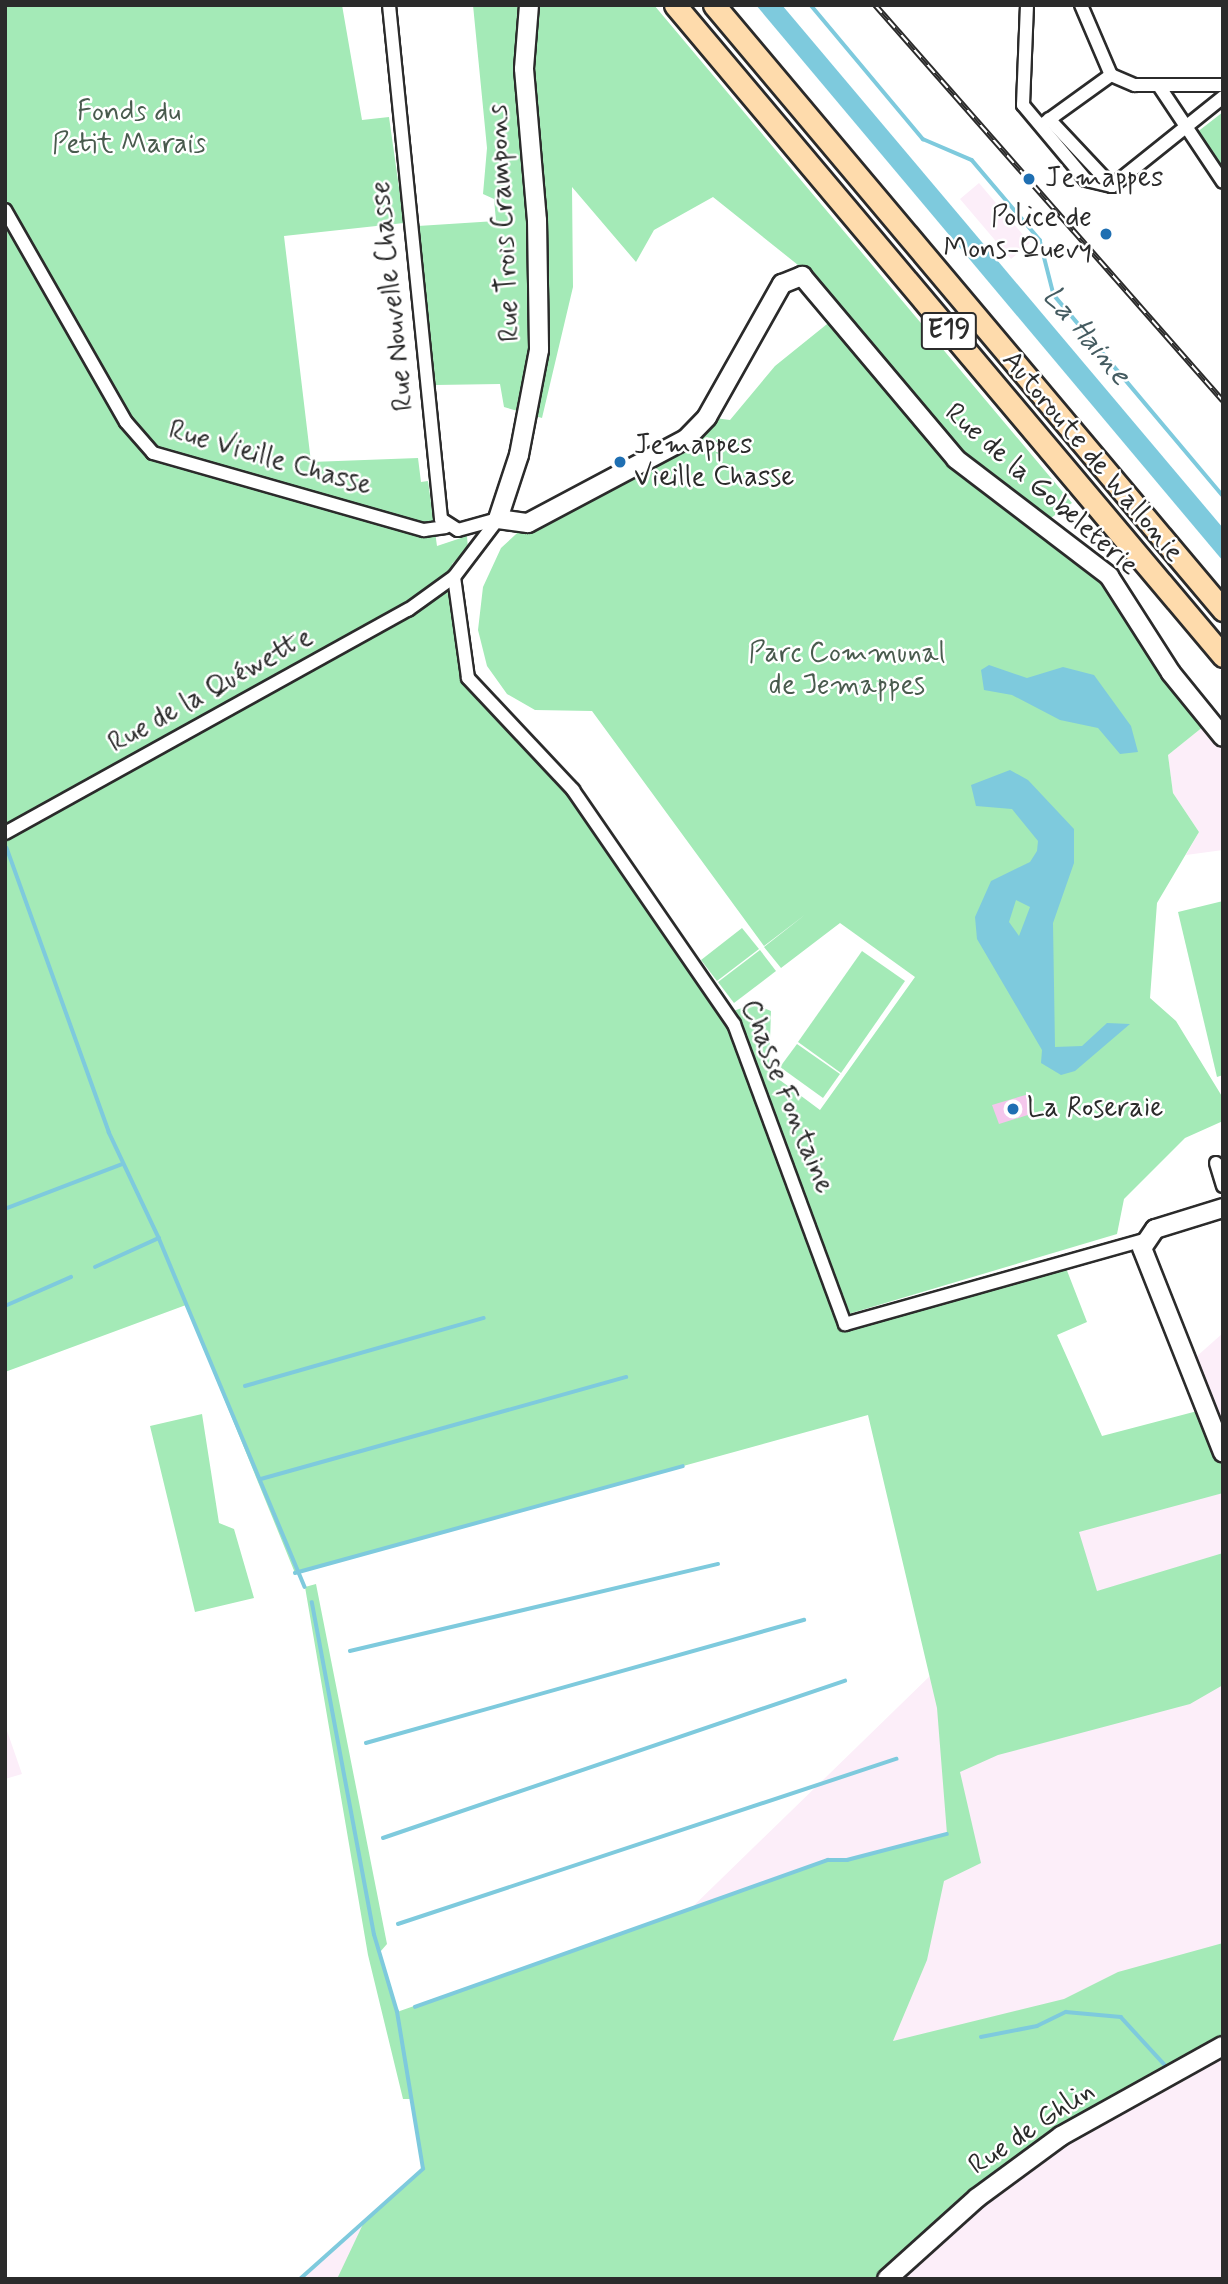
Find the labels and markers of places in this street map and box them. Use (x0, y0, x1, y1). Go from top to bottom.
place label: Jemappes (1045, 162, 1163, 196)
marker: Jemappes (1019, 169, 1039, 189)
place label: Police de Mons-Quevy (944, 201, 1092, 267)
marker: Police de Mons-Quevy (1098, 226, 1114, 242)
place label: Jemappes Vieille Chasse (634, 429, 798, 495)
marker: Jemappes Vieille Chasse (612, 454, 628, 470)
place label: La Roseraie (1027, 1092, 1168, 1126)
marker: La Roseraie (1005, 1101, 1021, 1117)

